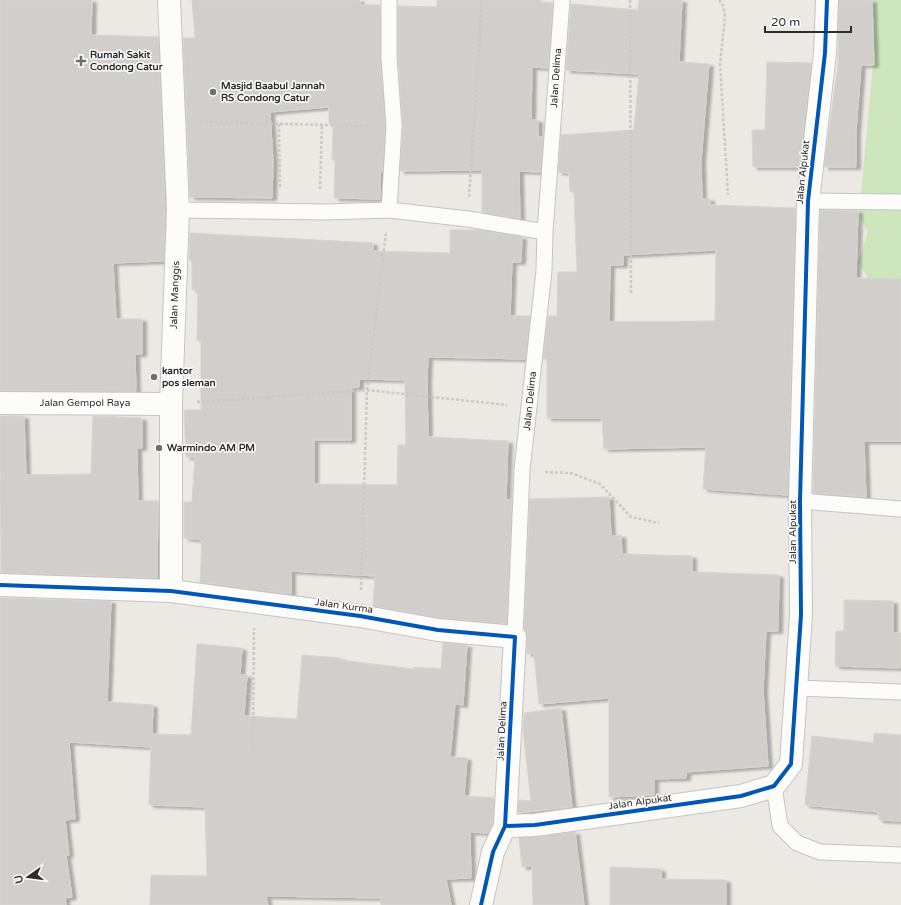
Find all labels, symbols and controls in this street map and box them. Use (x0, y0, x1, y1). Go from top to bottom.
scale bar (765, 8, 851, 34)
text: 20 m (771, 15, 800, 29)
street label: Jalan Delima (548, 48, 564, 108)
place label: Rumah Sakit Condong Catur (90, 49, 163, 73)
marker: Rumah Sakit Condong Catur (75, 55, 87, 67)
place label: Masjid Baabul Jannah RS Condong Catur (221, 80, 325, 104)
marker: Masjid Baabul Jannah RS Condong Catur (208, 87, 218, 97)
street label: Jalan Alpukat (794, 139, 812, 204)
street label: Jalan Manggis (168, 260, 182, 329)
place label: kantor pos sleman (162, 365, 216, 389)
street label: Jalan Delima (521, 371, 539, 431)
marker: kantor pos sleman (149, 372, 159, 382)
street label: Jalan Gempol Raya (40, 397, 130, 409)
place label: Warmindo AM PM (167, 442, 255, 454)
marker: Warmindo AM PM (154, 443, 164, 453)
street label: Jalan Alpukat (787, 500, 799, 564)
street label: Jalan Kurma (314, 596, 374, 616)
street label: Jalan Delima (494, 701, 510, 761)
street label: Jalan Alpukat (607, 792, 673, 812)
north arrow (8, 857, 48, 897)
text: U (11, 874, 26, 885)

